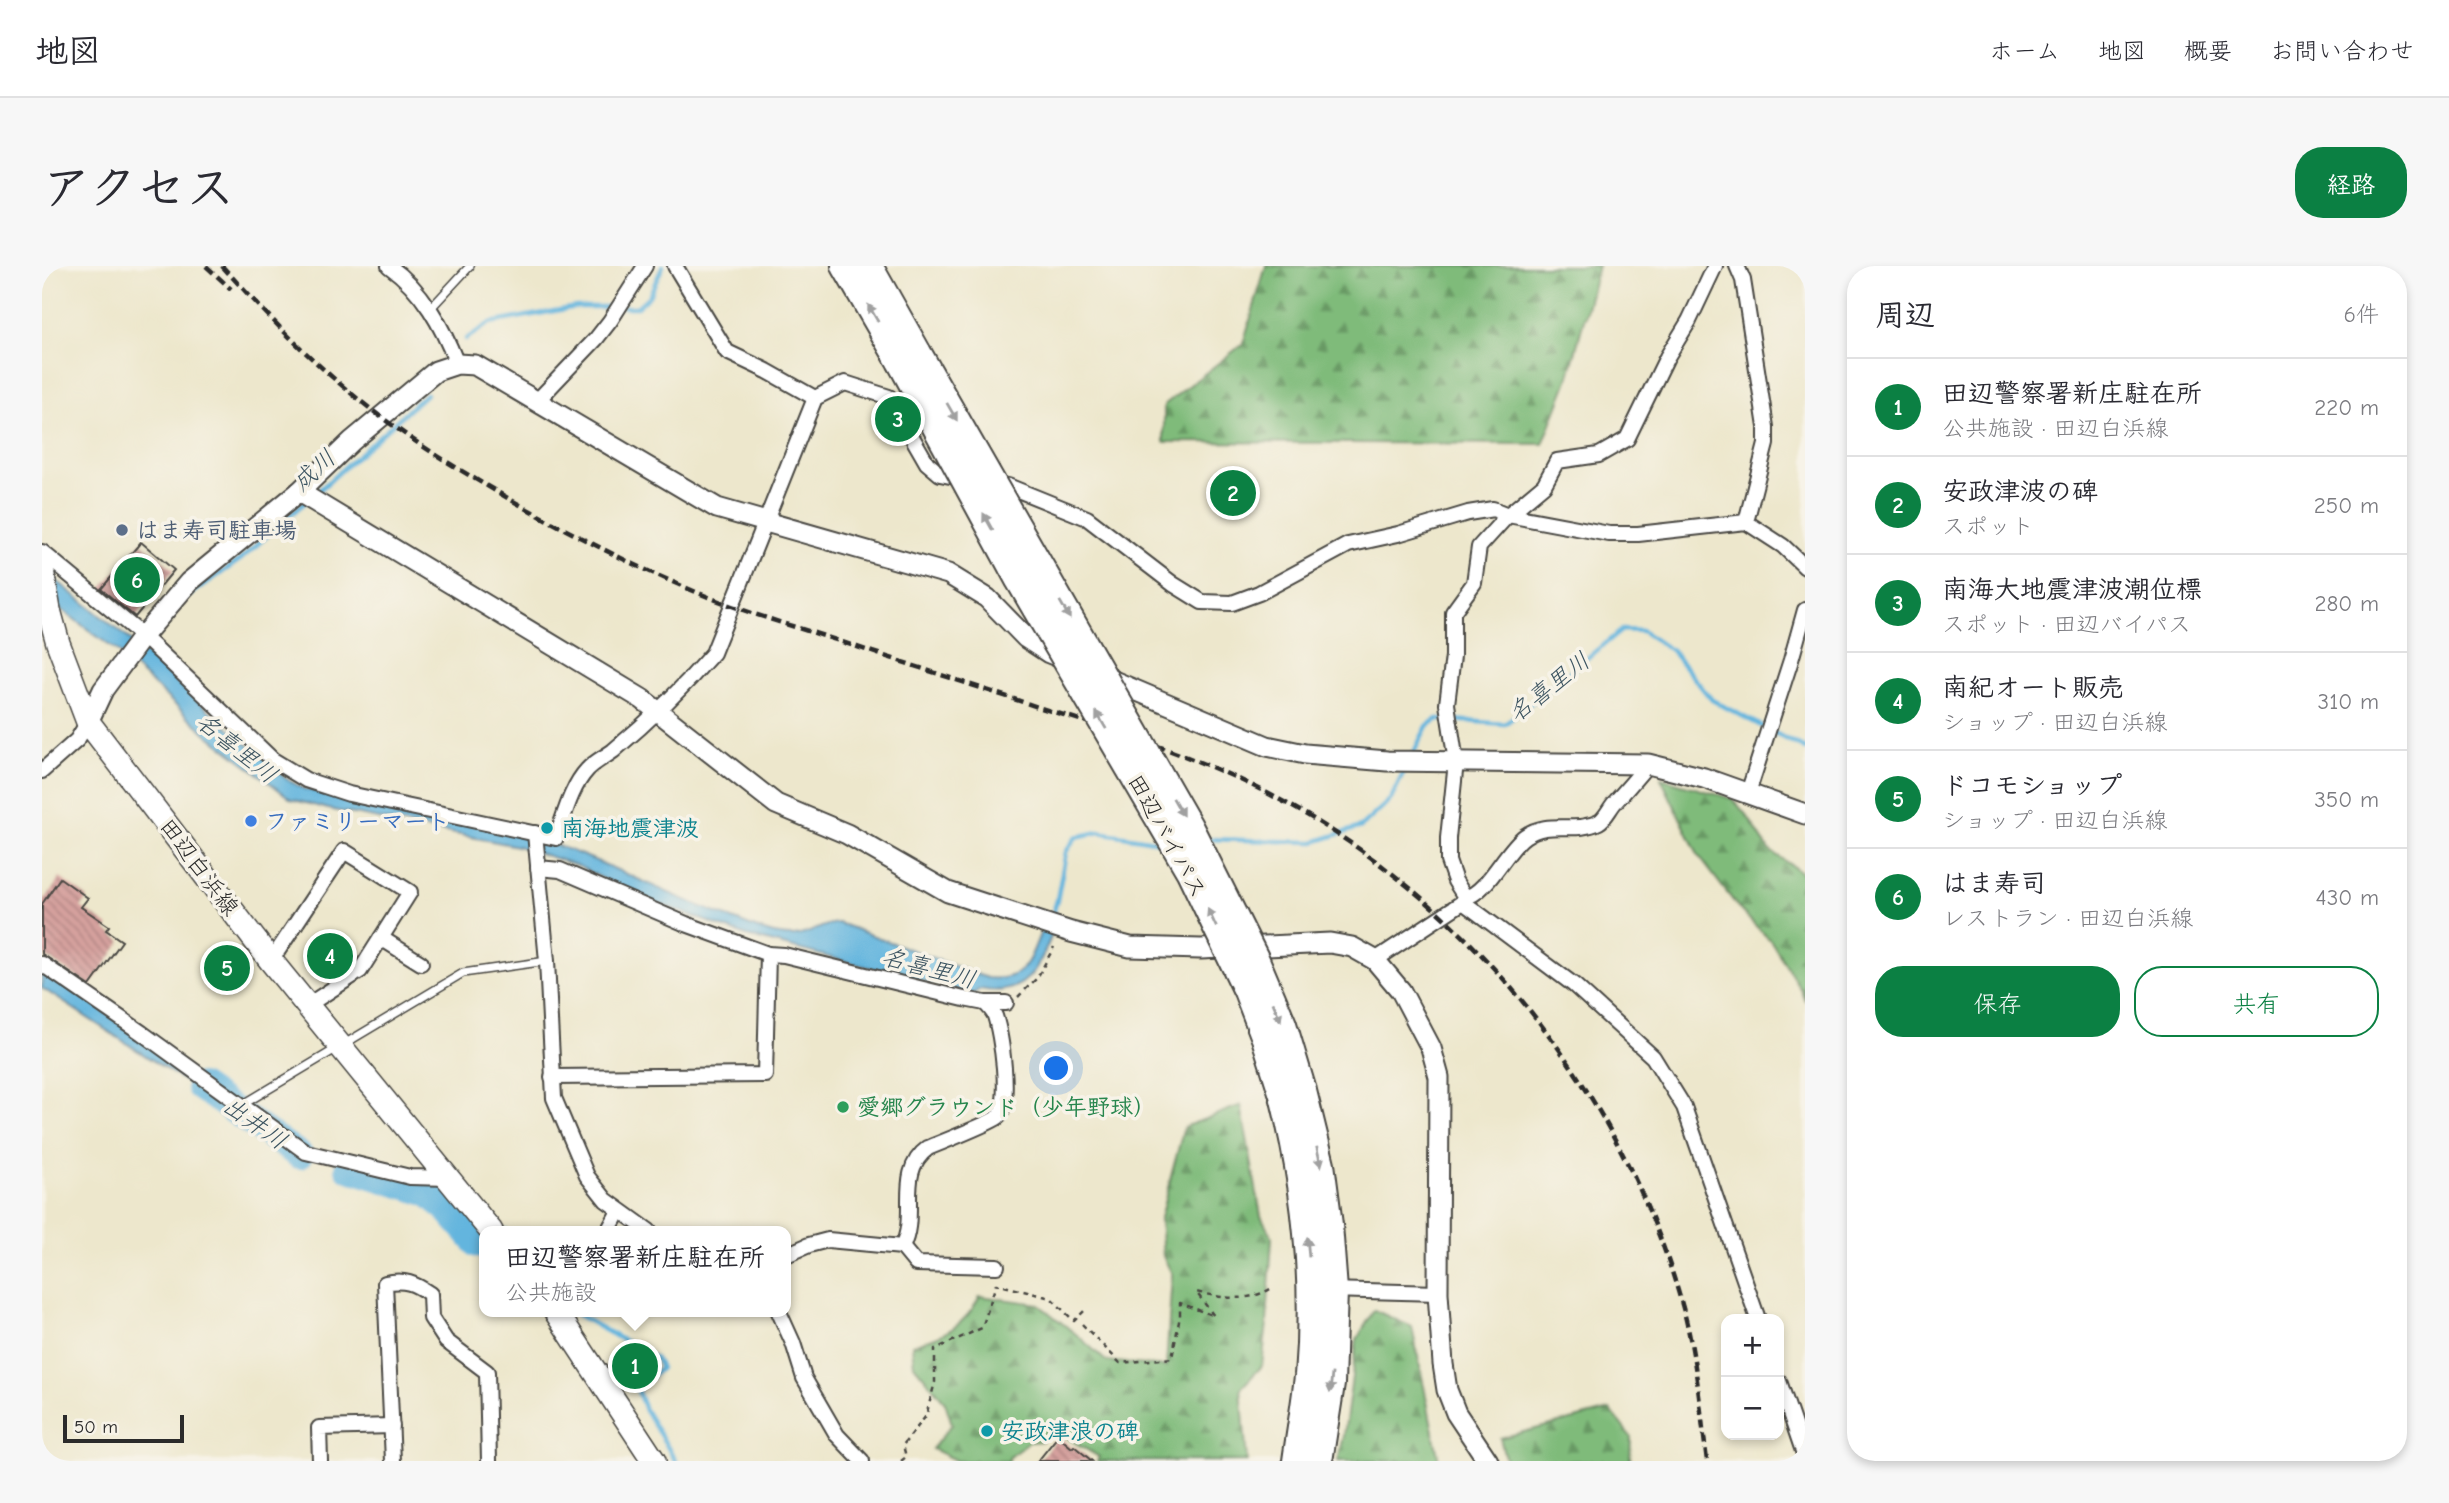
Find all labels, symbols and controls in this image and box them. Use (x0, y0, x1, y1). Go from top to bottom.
text: 地図 (35, 32, 101, 70)
text: ホーム (1989, 37, 2060, 65)
text: 地図 (2098, 37, 2146, 65)
text: 概要 (2184, 37, 2232, 65)
text: お問い合わせ (2270, 37, 2414, 65)
button: 経路 (2295, 147, 2407, 218)
text: アクセス (42, 160, 235, 216)
text: 周辺 (1875, 298, 1935, 333)
text: 6件 (2344, 301, 2379, 328)
one-way arrow (867, 304, 879, 323)
text: 田辺警察署新庄駐在所 (1942, 379, 2202, 409)
pin: 3 (875, 393, 921, 445)
text: 1 (1893, 394, 1903, 421)
text: 220 m (2314, 394, 2379, 421)
one-way arrow (946, 403, 958, 422)
text: 公共施設 · 田辺白浜線 (1942, 415, 2168, 442)
water label: 成川 (287, 444, 341, 496)
pin: 2 (1210, 467, 1256, 519)
text: 安政津波の碑 (1942, 477, 2098, 507)
text: 2 (1892, 492, 1904, 519)
text: 250 m (2314, 492, 2379, 519)
one-way arrow (982, 513, 994, 532)
text: スポット (1942, 513, 2034, 540)
place label: はま寿司駐車場 (136, 517, 297, 544)
marker: はま寿司駐車場 (114, 522, 130, 538)
pin: 6 (114, 554, 160, 606)
text: 南海大地震津波潮位標 (1942, 575, 2202, 605)
text: 3 (1892, 590, 1904, 617)
text: 280 m (2314, 590, 2379, 617)
one-way arrow (1058, 600, 1070, 620)
text: スポット · 田辺バイパス (1942, 611, 2191, 638)
water label: 名喜里川 (1503, 646, 1595, 728)
text: 南紀オート販売 (1942, 673, 2124, 703)
text: 4 (1893, 688, 1903, 715)
text: 310 m (2318, 688, 2379, 715)
water label: 名喜里川 (191, 707, 283, 789)
text: ショップ · 田辺白浜線 (1942, 709, 2168, 736)
one-way arrow (1095, 710, 1107, 729)
street label: 田辺バイパス (1122, 769, 1212, 903)
text: ドコモショップ (1942, 771, 2122, 801)
text: 5 (1892, 786, 1904, 813)
text: 350 m (2314, 786, 2379, 813)
one-way arrow (1172, 798, 1184, 817)
text: ショップ · 田辺白浜線 (1942, 807, 2168, 834)
place label: ファミリーマート (265, 808, 450, 835)
street label: 田辺白浜線 (154, 813, 244, 921)
marker: ファミリーマート (243, 813, 259, 829)
place label: 南海地震津波 (561, 815, 699, 842)
marker: 南海地震津波 (539, 820, 555, 836)
text: はま寿司 (1942, 869, 2046, 899)
text: 6 (1892, 884, 1904, 911)
text: 430 m (2316, 884, 2379, 911)
text: レストラン · 田辺白浜線 (1942, 905, 2193, 932)
one-way arrow (1206, 908, 1218, 928)
pin: 4 (307, 930, 353, 982)
pin: 5 (204, 942, 250, 994)
water label: 名喜里川 (879, 942, 979, 994)
button: 保存 (1875, 966, 2120, 1037)
button: 共有 (2134, 966, 2379, 1037)
one-way arrow (1272, 1001, 1283, 1022)
your location (1039, 1051, 1073, 1085)
water label: 出井川 (217, 1091, 293, 1155)
place label: 愛郷グラウンド（少年野球） (857, 1094, 1156, 1121)
marker: 愛郷グラウンド（少年野球） (835, 1099, 851, 1115)
one-way arrow (1314, 1146, 1325, 1168)
popup (479, 1226, 791, 1317)
one-way arrow (1302, 1235, 1313, 1257)
text: 田辺警察署新庄駐在所 (505, 1243, 765, 1273)
text: 公共施設 (505, 1279, 597, 1306)
map controls (1721, 1314, 1784, 1440)
button: + (1721, 1314, 1784, 1377)
pin: 1 (612, 1340, 658, 1392)
one-way arrow (1325, 1372, 1336, 1394)
button: − (1721, 1377, 1784, 1440)
scale bar (63, 1412, 184, 1444)
text: 50 m (74, 1416, 118, 1438)
place label: 安政津浪の碑 (1001, 1418, 1139, 1445)
marker: 安政津浪の碑 (979, 1423, 995, 1439)

